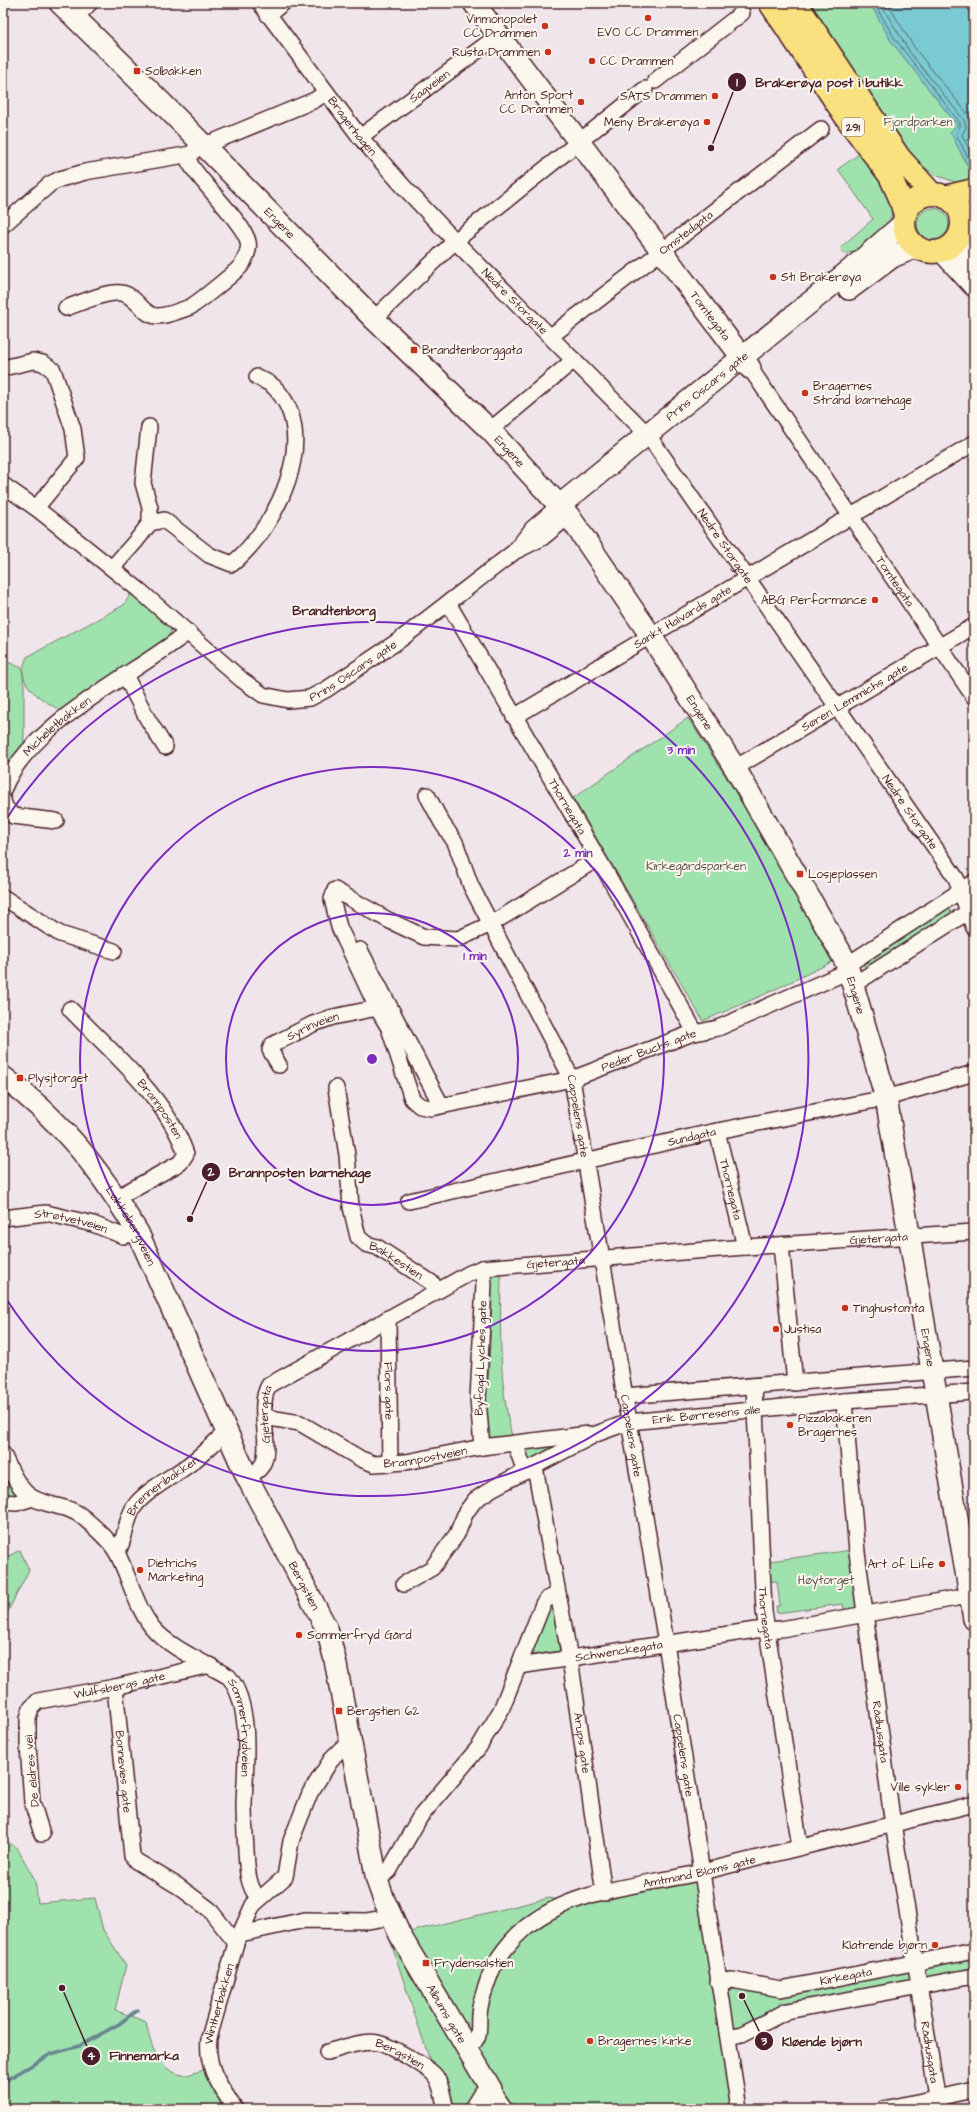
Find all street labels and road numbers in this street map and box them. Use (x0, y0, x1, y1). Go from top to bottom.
street label: Sagveien (405, 65, 453, 107)
street label: Bragerhagen (324, 93, 381, 159)
road number: 291 (842, 118, 864, 136)
street label: Engene (260, 203, 300, 243)
street label: Omstedgata (655, 206, 717, 259)
street label: Nedre Storgate (478, 264, 552, 339)
street label: Tomtegata (686, 287, 735, 344)
street label: Prins Oscars gate (662, 347, 752, 425)
street label: Engene (490, 431, 529, 472)
street label: Nedre Storgate (693, 505, 758, 587)
street label: Tomtegata (872, 552, 919, 610)
street label: Sankt Halvards gate (630, 581, 735, 653)
street label: Prins Oscars gate (306, 635, 401, 706)
street label: Søren Lemmichs gate (798, 658, 912, 735)
street label: Micheletbakken (19, 692, 95, 760)
street label: Engene (682, 692, 717, 734)
street label: Nedre Storgate (878, 771, 942, 853)
street label: Thornegata (544, 775, 591, 838)
street label: Engene (842, 975, 870, 1017)
street label: Syrinveien (283, 1008, 340, 1045)
street label: Peder Buchs gate (599, 1024, 698, 1076)
street label: Cappelens gate (563, 1074, 593, 1159)
street label: Brannposten (133, 1075, 187, 1142)
street label: Sundgata (666, 1123, 717, 1150)
street label: Thornegata (715, 1157, 747, 1222)
street label: Løkkebergveien (102, 1182, 160, 1268)
street label: Strøtvetveien (33, 1204, 110, 1238)
street label: Gjetergata (849, 1228, 908, 1249)
street label: Bakkestien (368, 1237, 427, 1284)
street label: Gjetergata (526, 1251, 585, 1273)
street label: Byfogd Lyches gate (470, 1299, 493, 1416)
street label: Engene (917, 1327, 940, 1368)
street label: Flors gate (380, 1362, 398, 1421)
street label: Gjetergata (255, 1382, 276, 1444)
street label: Cappelens gate (616, 1393, 647, 1479)
street label: Erik Børresens alle (652, 1401, 762, 1428)
street label: Brannpostveien (383, 1442, 468, 1472)
street label: Brenneribakken (122, 1452, 202, 1518)
street label: Bergstien (284, 1558, 324, 1613)
street label: Thornegata (754, 1586, 778, 1650)
street label: Schwenckegata (574, 1636, 664, 1666)
street label: Wulfsbergs gate (72, 1667, 167, 1703)
street label: Sommerfrydveien (224, 1675, 255, 1777)
street label: Rådhusgata (868, 1700, 893, 1764)
street label: Arups gate (569, 1711, 595, 1775)
street label: Cappelens gate (669, 1713, 699, 1798)
street label: Bonnevies gate (111, 1730, 136, 1814)
street label: De eldres vei (20, 1734, 44, 1808)
street label: Amtmand Bloms gate (641, 1850, 758, 1892)
street label: Wintherbakken (200, 1962, 238, 2045)
street label: Kirkegata (818, 1963, 873, 1990)
street label: Albums gate (422, 1981, 471, 2047)
street label: Rådhusgata (917, 2020, 943, 2084)
street label: Bergstien (373, 2034, 428, 2074)

